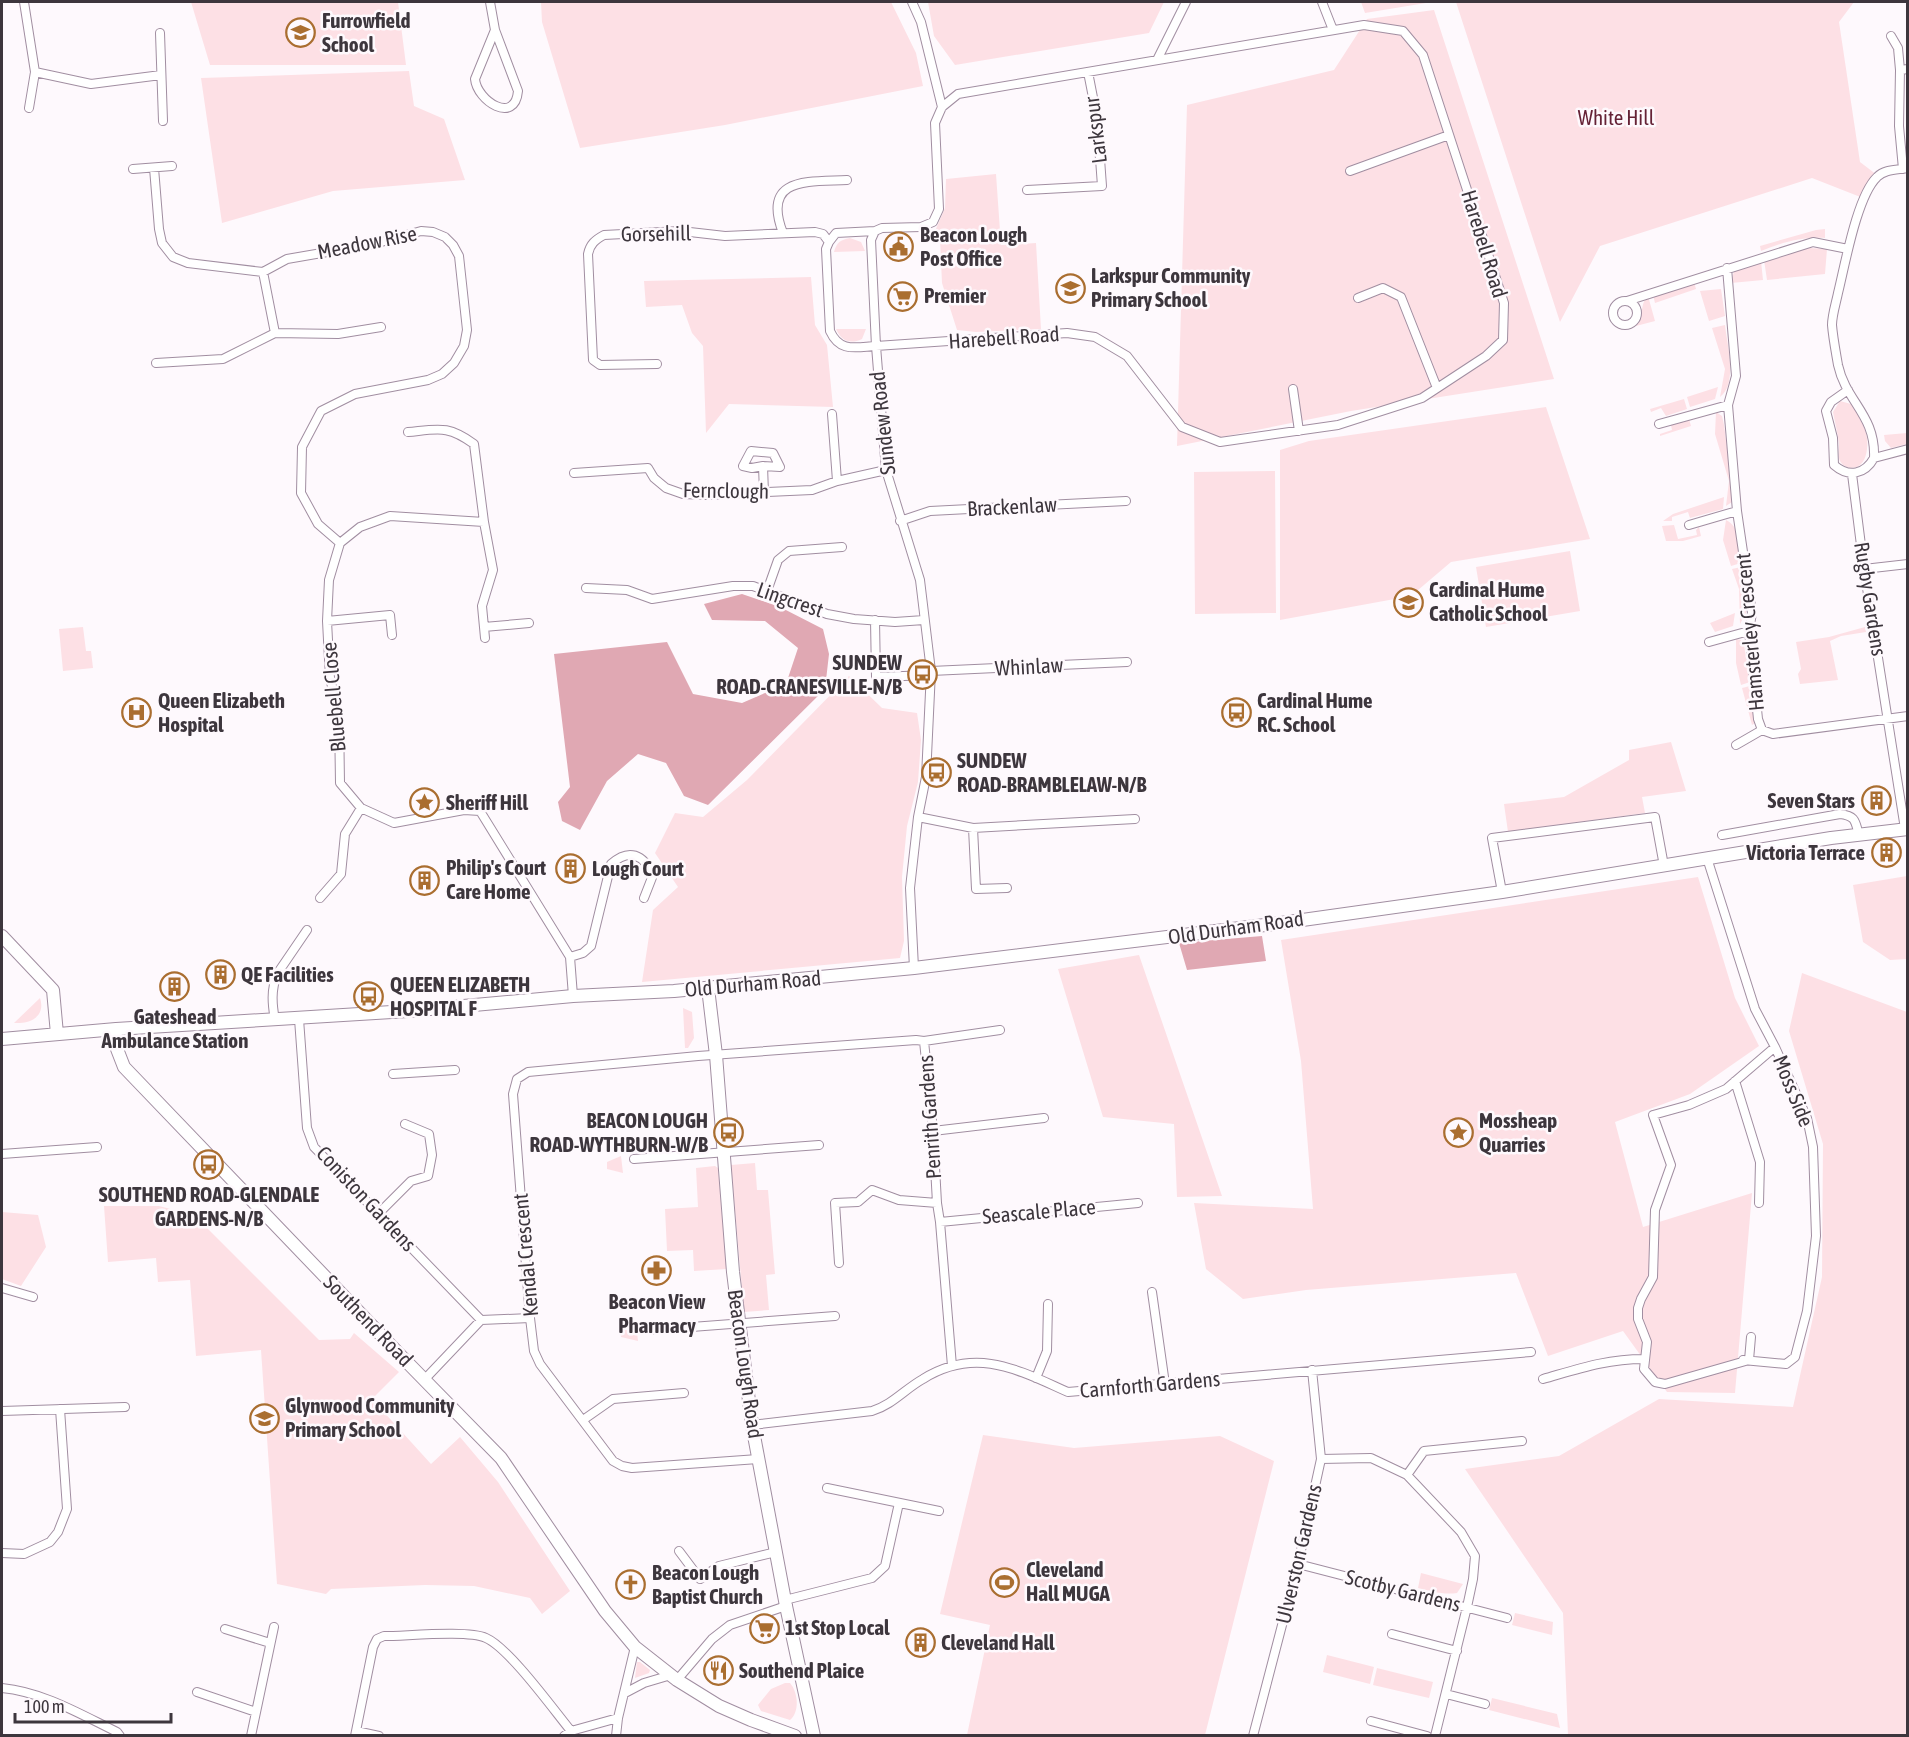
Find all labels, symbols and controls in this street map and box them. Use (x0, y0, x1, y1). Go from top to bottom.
place label: Furrowfield School (322, 8, 410, 56)
school or university icon: Furrowfield School (285, 17, 317, 49)
street label: Larkspur (1079, 95, 1111, 165)
park label: White Hill (1578, 105, 1655, 129)
street label: Harebell Road (1457, 187, 1513, 300)
street label: Gorsehill (621, 220, 692, 246)
street label: Meadow Rise (315, 221, 419, 263)
place label: Beacon Lough Post Office (920, 222, 1027, 270)
public building icon: Beacon Lough Post Office (883, 231, 915, 263)
place label: Larkspur Community Primary School (1091, 263, 1251, 311)
school or university icon: Larkspur Community Primary School (1054, 272, 1086, 304)
supermarket icon: Premier (887, 280, 919, 312)
place label: Premier (924, 283, 987, 307)
street label: Harebell Road (948, 321, 1060, 353)
street label: Sundew Road (865, 370, 899, 476)
street label: Fernclough (683, 477, 769, 503)
street label: Brackenlaw (967, 492, 1058, 520)
street label: Rugby Gardens (1850, 540, 1892, 658)
street label: Hamsterley Crescent (1730, 552, 1768, 712)
street label: Lingcrest (754, 577, 827, 622)
place label: Cardinal Hume Catholic School (1429, 577, 1548, 625)
school or university icon: Cardinal Hume Catholic School (1392, 586, 1424, 618)
street label: Bluebell Close (316, 641, 350, 753)
place label: SUNDEW ROAD-CRANESVILLE-N/B (716, 650, 903, 698)
street label: Whinlaw (994, 652, 1064, 680)
bus stop icon: SUNDEW ROAD-CRANESVILLE-N/B (907, 659, 939, 691)
place label: Queen Elizabeth Hospital (158, 688, 285, 736)
place label: Cardinal Hume RC. School (1257, 688, 1373, 736)
hospital icon: Queen Elizabeth Hospital (121, 697, 153, 729)
bus stop icon: Cardinal Hume RC. School (1220, 697, 1252, 729)
place label: SUNDEW ROAD-BRAMBLELAW-N/B (957, 748, 1146, 796)
bus stop icon: SUNDEW ROAD-BRAMBLELAW-N/B (920, 757, 952, 789)
building icon: Seven Stars (1860, 785, 1892, 817)
place icon: Sheriff Hill (409, 787, 441, 819)
place label: Seven Stars (1768, 788, 1856, 812)
place label: Sheriff Hill (446, 790, 528, 814)
building icon: Victoria Terrace (1870, 837, 1902, 869)
place label: Victoria Terrace (1745, 840, 1865, 864)
building icon: Lough Court (555, 853, 587, 885)
place label: Philip's Court Care Home (446, 855, 546, 903)
place label: Lough Court (592, 856, 684, 880)
building icon: Philip's Court Care Home (409, 864, 441, 896)
street label: Old Durham Road (1167, 906, 1305, 948)
building icon: QE Facilities (204, 959, 236, 991)
place label: QE Facilities (241, 962, 334, 986)
street label: Old Durham Road (684, 965, 822, 1001)
building icon: Gateshead Ambulance Station (159, 970, 191, 1002)
place label: QUEEN ELIZABETH HOSPITAL F (390, 972, 530, 1020)
bus stop icon: QUEEN ELIZABETH HOSPITAL F (353, 981, 385, 1013)
place label: Gateshead Ambulance Station (101, 1004, 248, 1052)
street label: Moss Side (1769, 1051, 1819, 1130)
street label: Penrith Gardens (913, 1054, 945, 1180)
place label: BEACON LOUGH ROAD-WYTHBURN-W/B (529, 1108, 708, 1156)
place label: Mossheap Quarries (1479, 1108, 1557, 1156)
bus stop icon: BEACON LOUGH ROAD-WYTHBURN-W/B (713, 1117, 745, 1149)
place icon: Mossheap Quarries (1442, 1117, 1474, 1149)
street label: Coniston Gardens (312, 1141, 421, 1256)
bus stop icon: SOUTHEND ROAD-GLENDALE GARDENS-N/B (193, 1148, 225, 1180)
place label: SOUTHEND ROAD-GLENDALE GARDENS-N/B (99, 1182, 319, 1230)
street label: Kendal Crescent (508, 1192, 542, 1318)
street label: Seascale Place (981, 1194, 1097, 1228)
pharmacy icon: Beacon View Pharmacy (641, 1255, 673, 1287)
street label: Southend Road (319, 1270, 418, 1371)
street label: Beacon Lough Road (724, 1288, 768, 1440)
place label: Beacon View Pharmacy (609, 1289, 706, 1337)
street label: Carnforth Gardens (1079, 1366, 1221, 1402)
place label: Glynwood Community Primary School (285, 1393, 455, 1441)
school or university icon: Glynwood Community Primary School (248, 1402, 280, 1434)
street label: Ulverston Gardens (1270, 1482, 1326, 1626)
place label: Cleveland Hall MUGA (1026, 1557, 1111, 1605)
place label: Beacon Lough Baptist Church (652, 1560, 763, 1608)
street label: Scotby Gardens (1343, 1564, 1463, 1616)
sports icon: Cleveland Hall MUGA (989, 1566, 1021, 1598)
church icon: Beacon Lough Baptist Church (615, 1569, 647, 1601)
supermarket icon: 1st Stop Local (748, 1612, 780, 1644)
place label: 1st Stop Local (785, 1615, 890, 1639)
building icon: Cleveland Hall (904, 1627, 936, 1659)
place label: Cleveland Hall (941, 1630, 1055, 1654)
restaurant icon: Southend Plaice (702, 1655, 734, 1687)
place label: Southend Plaice (739, 1658, 864, 1682)
scale bar (15, 1686, 171, 1724)
text: 100 m (24, 1696, 65, 1717)

